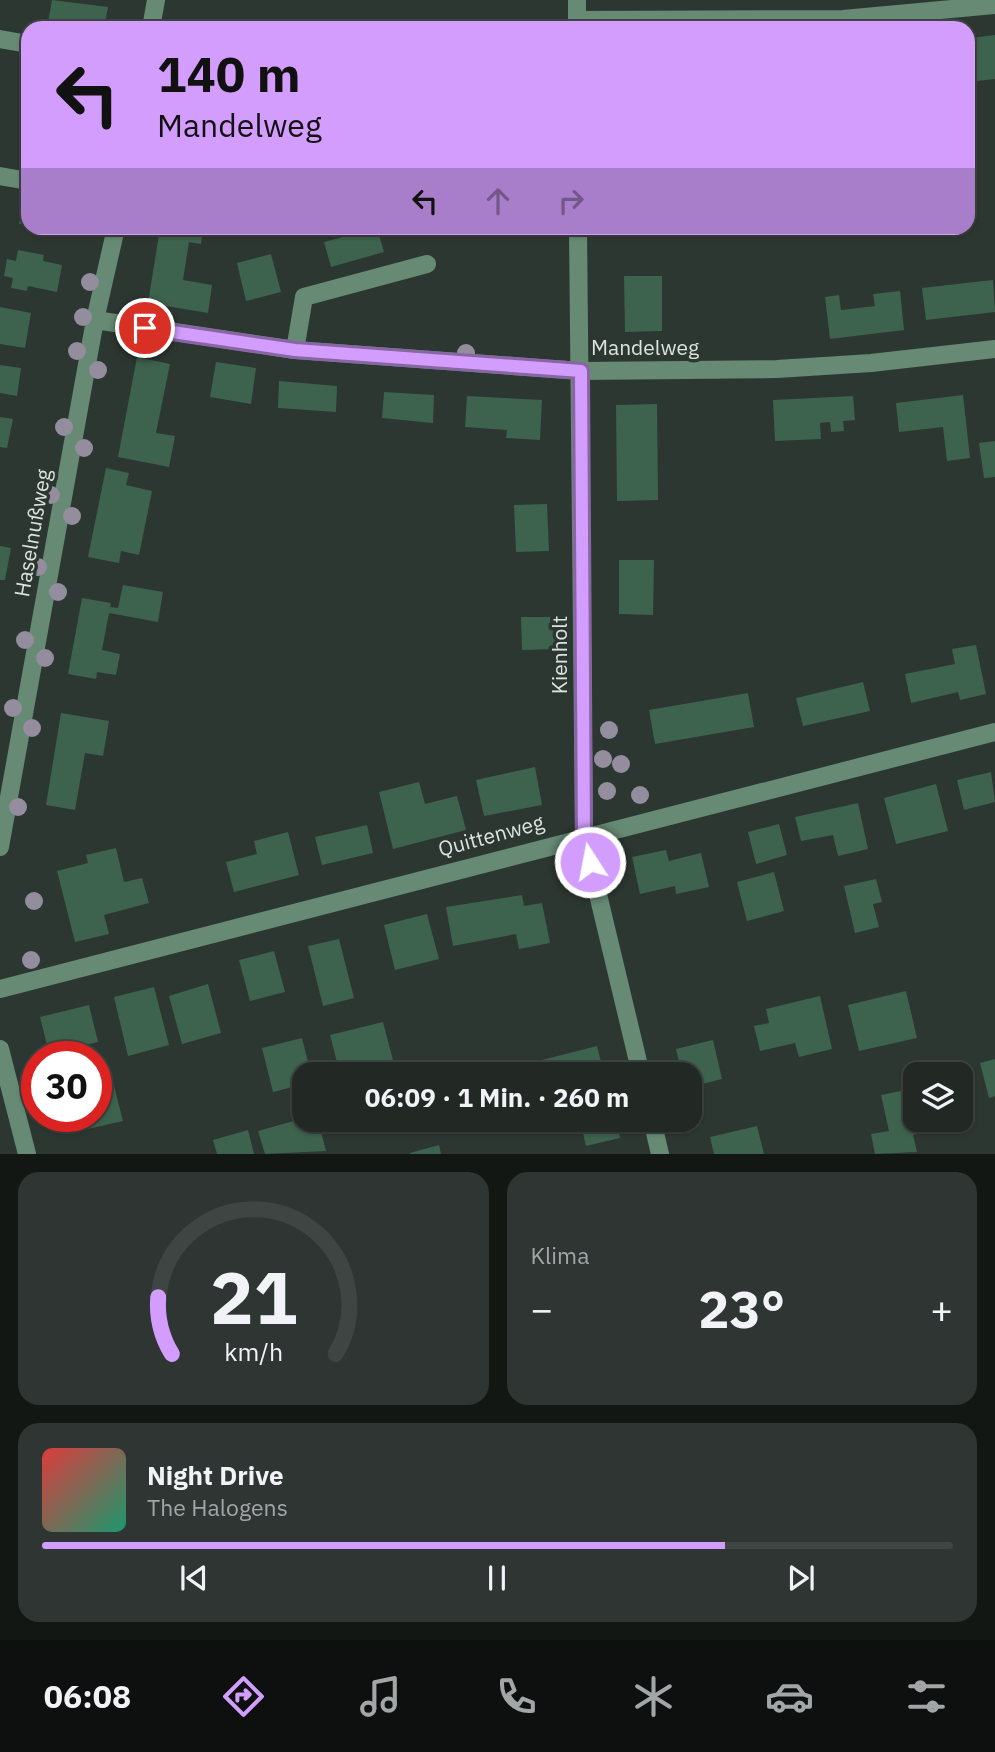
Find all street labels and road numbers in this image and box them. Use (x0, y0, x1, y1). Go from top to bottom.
street label: Mandelweg (591, 333, 699, 361)
street label: Haselnußweg (7, 467, 57, 599)
street label: Kienholt (545, 616, 573, 694)
street label: Quittenweg (435, 807, 547, 863)

